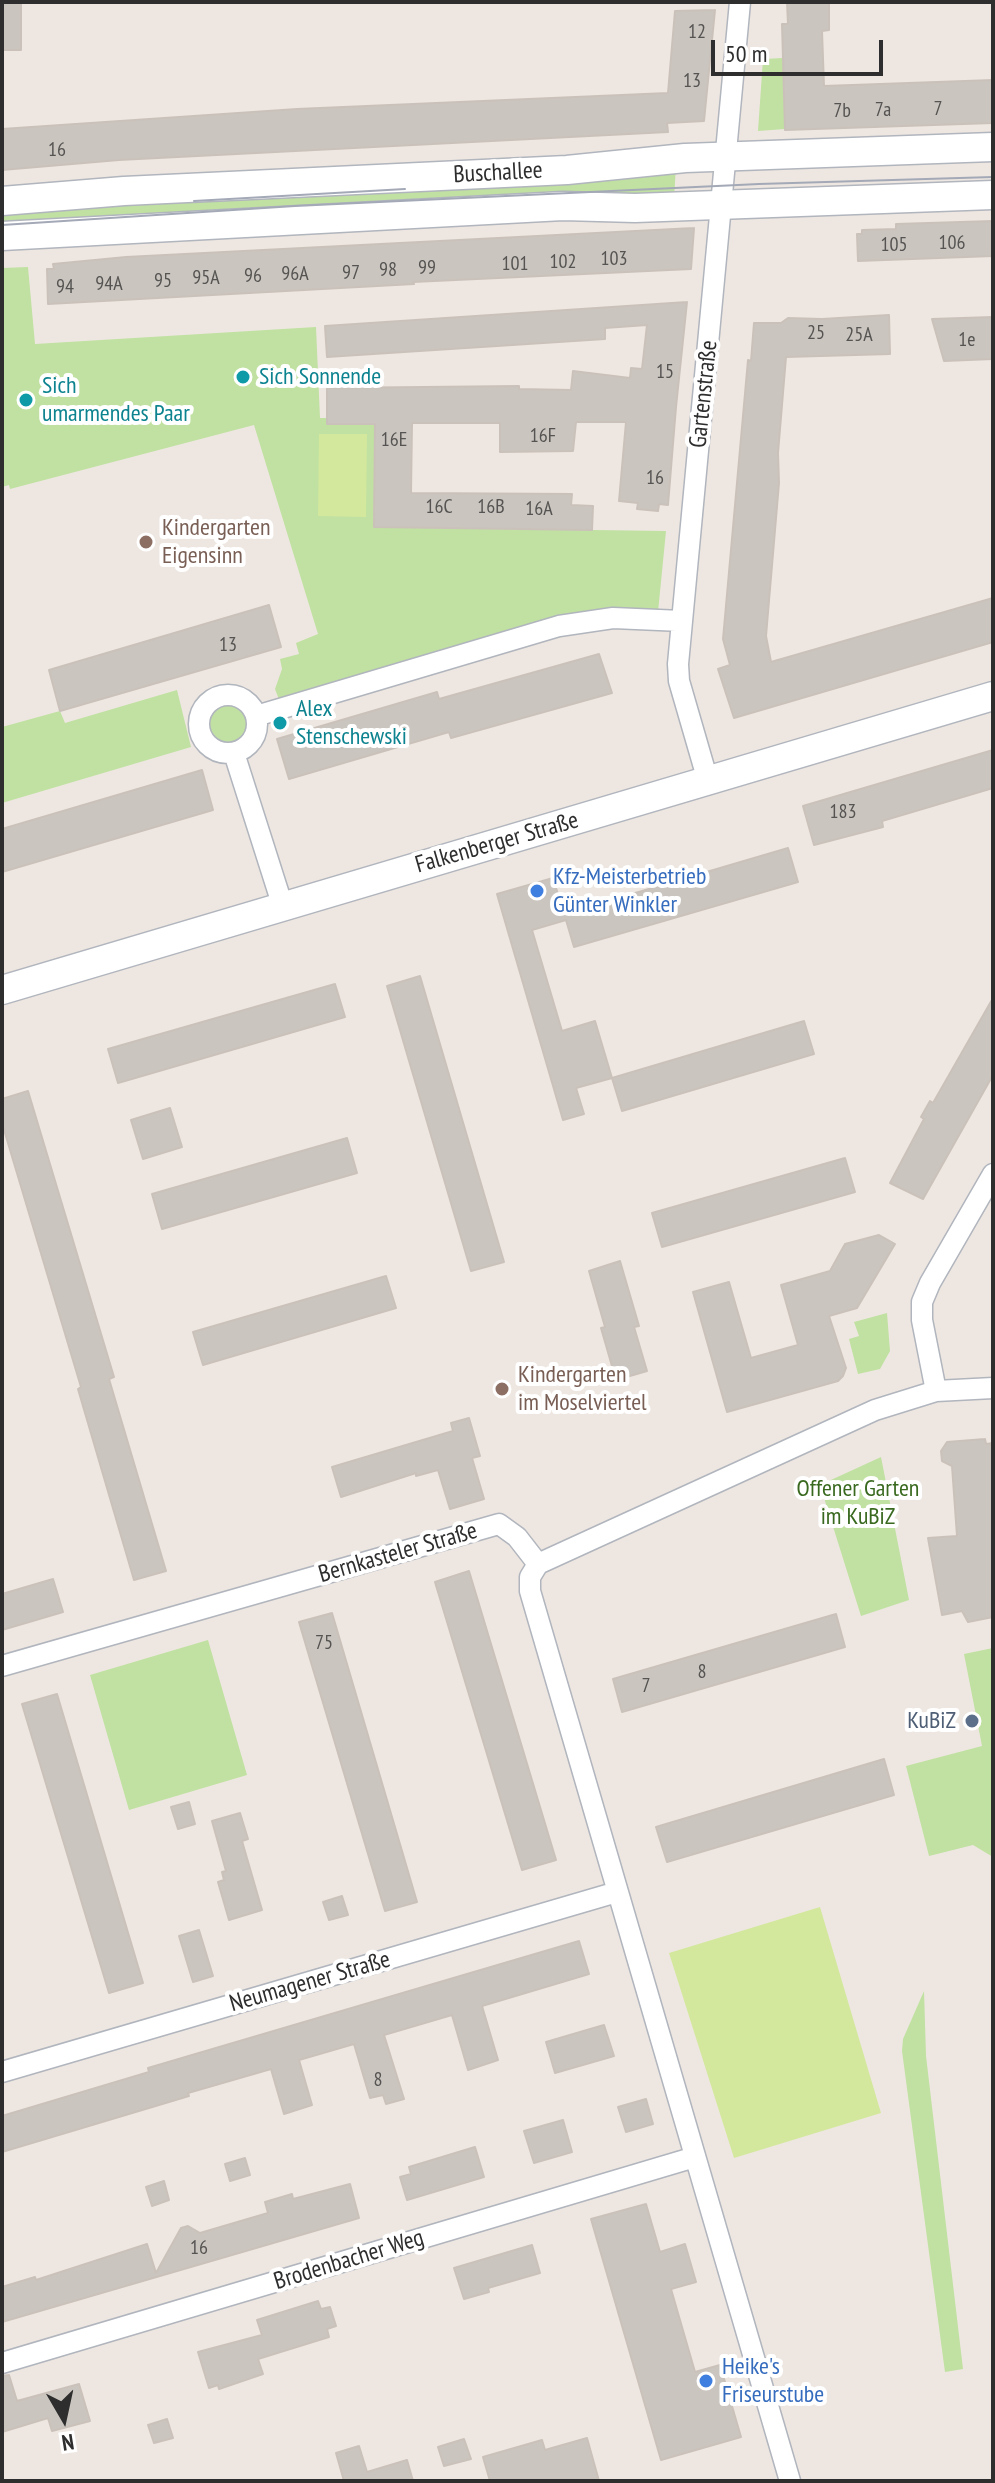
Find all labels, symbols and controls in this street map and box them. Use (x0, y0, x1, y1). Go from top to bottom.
house number: 12 (688, 20, 706, 44)
scale bar (715, 24, 887, 74)
text: 50 m (725, 38, 767, 69)
house number: 13 (683, 69, 701, 93)
house number: 7 (934, 97, 942, 121)
house number: 7a (875, 98, 891, 122)
house number: 7b (833, 99, 851, 123)
house number: 16 (48, 138, 66, 162)
street label: Buschallee (453, 156, 543, 190)
house number: 106 (939, 231, 965, 255)
house number: 105 (881, 233, 907, 257)
house number: 103 (601, 247, 627, 271)
house number: 102 (550, 250, 576, 274)
house number: 101 (502, 252, 528, 276)
house number: 99 (418, 256, 436, 280)
house number: 98 (379, 258, 397, 282)
house number: 97 (342, 261, 360, 285)
house number: 96A (281, 262, 309, 286)
house number: 96 (244, 264, 262, 288)
house number: 95A (192, 266, 220, 290)
house number: 95 (154, 269, 172, 293)
house number: 94A (95, 272, 123, 296)
house number: 94 (56, 275, 74, 299)
house number: 25 (807, 321, 825, 345)
house number: 25A (845, 323, 873, 347)
house number: 1e (958, 328, 976, 352)
street label: Gartenstraße (684, 339, 724, 449)
house number: 15 (656, 360, 674, 384)
place label: Sich Sonnende (259, 363, 381, 391)
marker: Sich Sonnende (234, 368, 252, 386)
place label: Sich umarmendes Paar (42, 372, 190, 428)
marker: Sich umarmendes Paar (17, 391, 35, 409)
house number: 16F (530, 424, 556, 448)
house number: 16E (381, 428, 407, 452)
house number: 16 (646, 466, 664, 490)
house number: 16C (425, 495, 453, 519)
house number: 16B (477, 495, 505, 519)
house number: 16A (525, 497, 553, 521)
place label: Kindergarten Eigensinn (162, 514, 270, 570)
marker: Kindergarten Eigensinn (137, 533, 155, 551)
house number: 13 (219, 633, 237, 657)
place label: Alex Stenschewski (296, 695, 407, 751)
marker: Alex Stenschewski (271, 714, 289, 732)
house number: 183 (830, 800, 856, 824)
street label: Falkenberger Straße (412, 806, 582, 880)
place label: Kfz-Meisterbetrieb Günter Winkler (553, 863, 706, 919)
marker: Kfz-Meisterbetrieb Günter Winkler (528, 882, 546, 900)
place label: Kindergarten im Moselviertel (518, 1361, 647, 1417)
marker: Kindergarten im Moselviertel (493, 1380, 511, 1398)
park label: Offener Garten im KuBiZ (797, 1475, 919, 1531)
street label: Bernkasteler Straße (315, 1517, 481, 1589)
house number: 75 (315, 1631, 333, 1655)
house number: 8 (698, 1660, 706, 1684)
house number: 7 (642, 1674, 650, 1698)
place label: KuBiZ (907, 1707, 956, 1735)
marker: KuBiZ (963, 1712, 981, 1730)
street label: Neumagener Straße (226, 1945, 394, 2019)
house number: 8 (374, 2068, 382, 2092)
street label: Brodenbacher Weg (271, 2224, 427, 2296)
house number: 16 (190, 2236, 208, 2260)
place label: Heike's Friseurstube (722, 2353, 824, 2409)
marker: Heike's Friseurstube (697, 2372, 715, 2390)
north arrow (24, 2379, 104, 2459)
text: N (60, 2428, 76, 2457)

